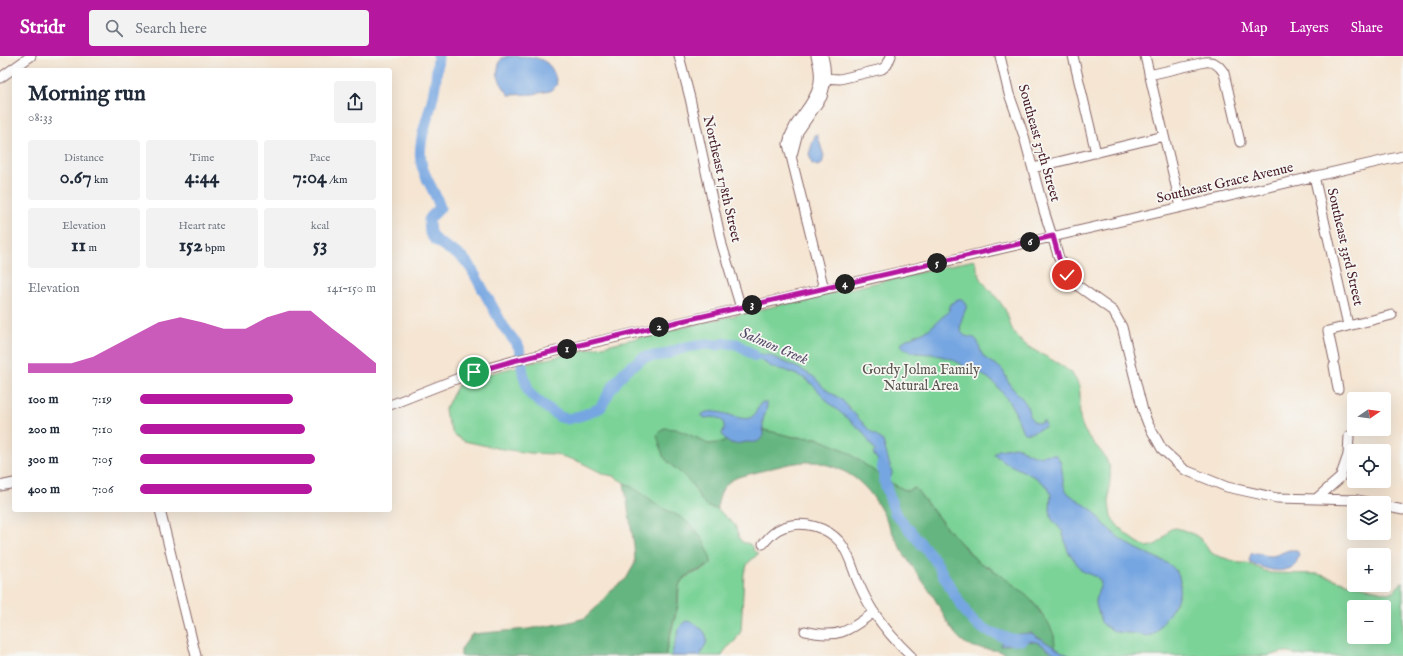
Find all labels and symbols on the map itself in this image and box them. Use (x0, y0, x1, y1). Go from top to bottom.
street label: Southeast 37th Street (1014, 82, 1064, 204)
street label: Northeast 178th Street (699, 114, 745, 244)
street label: Southeast Grace Avenue (1155, 158, 1296, 208)
street label: Southeast 33rd Street (1323, 186, 1367, 308)
pin: 6 (1020, 232, 1040, 252)
pin: 5 (927, 253, 947, 273)
pin (1050, 258, 1084, 292)
pin: 4 (835, 274, 855, 294)
pin: 3 (742, 295, 762, 315)
pin: 2 (649, 317, 669, 337)
water label: Salmon Creek (737, 323, 811, 369)
pin: 1 (557, 339, 577, 359)
pin (457, 355, 491, 389)
park label: Gordy Jolma Family Natural Area (862, 361, 980, 395)
north arrow (1347, 392, 1391, 436)

